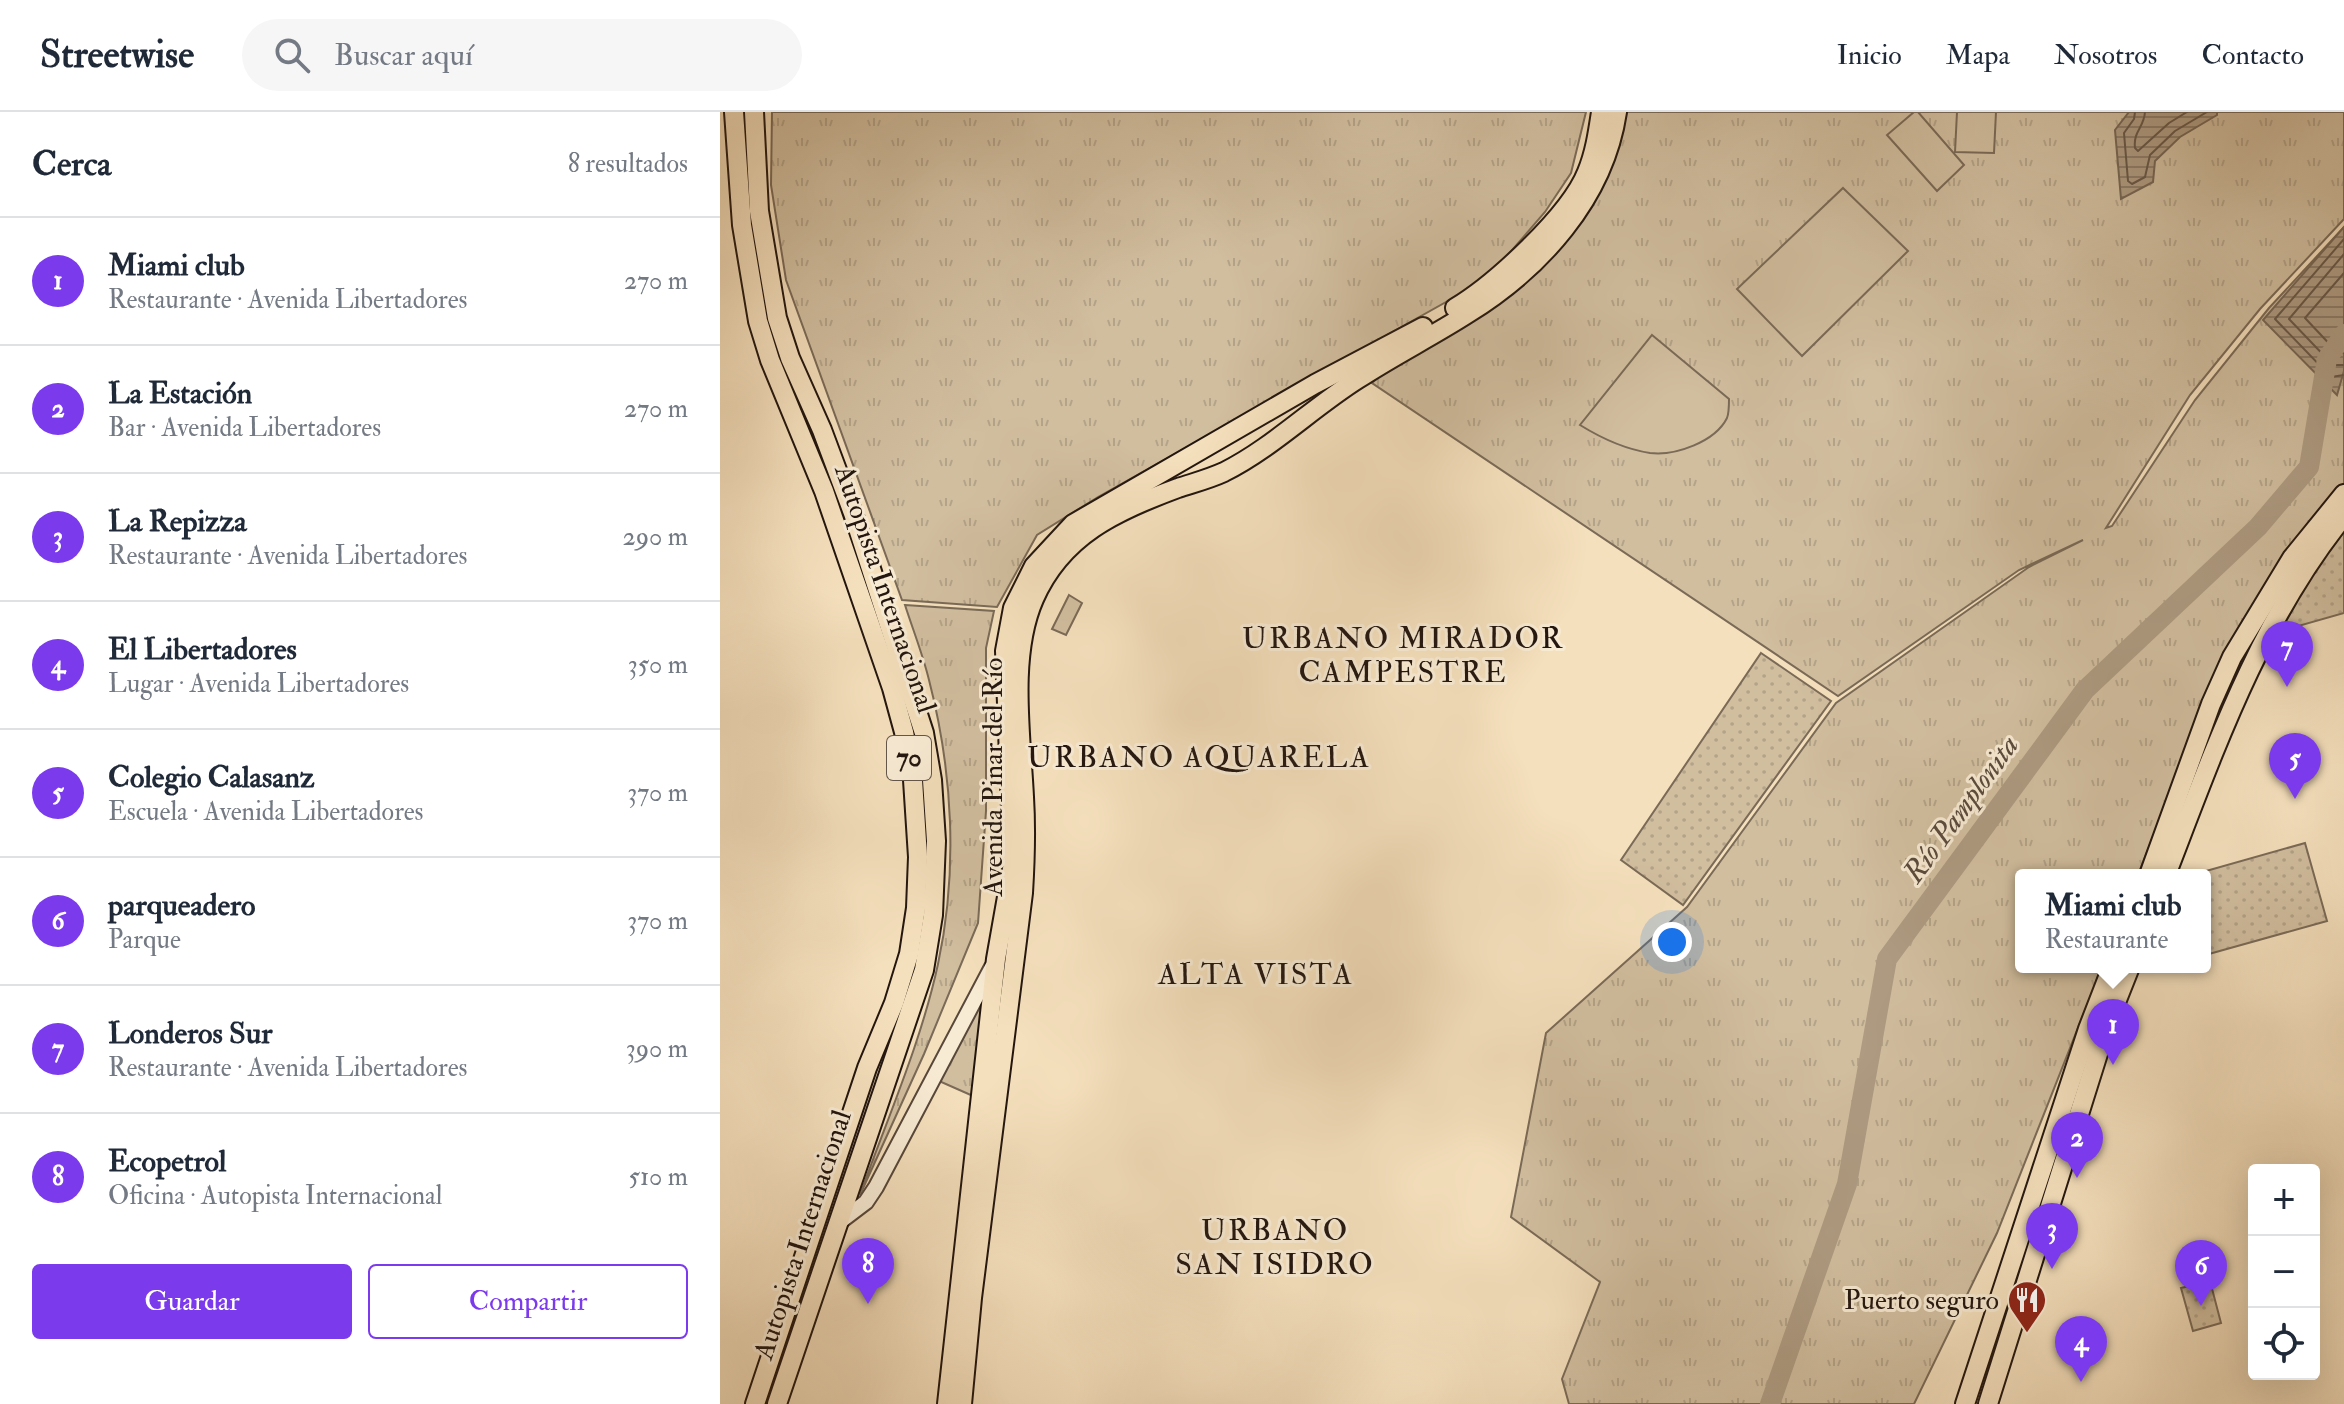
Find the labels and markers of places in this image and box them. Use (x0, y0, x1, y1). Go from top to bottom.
pin: 7 (2261, 621, 2313, 687)
pin: 5 (2269, 733, 2321, 799)
pin: 1 (2087, 999, 2139, 1065)
pin: 2 (2051, 1112, 2103, 1178)
pin: 3 (2026, 1203, 2078, 1269)
pin: 8 (842, 1238, 894, 1304)
pin: 6 (2175, 1240, 2227, 1306)
restaurant icon: Puerto seguro (2006, 1279, 2048, 1334)
place label: Puerto seguro (1844, 1283, 1999, 1318)
pin: 4 (2055, 1316, 2107, 1382)

